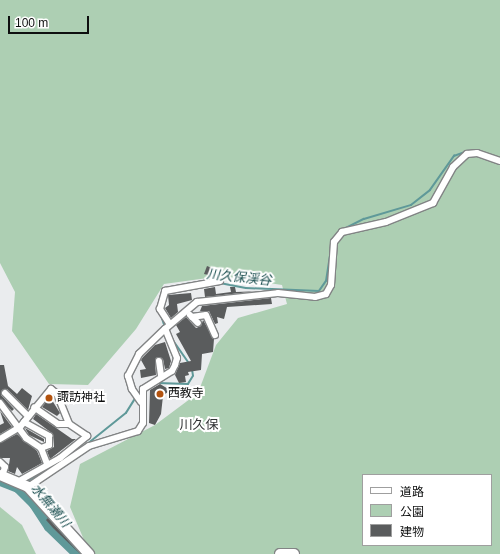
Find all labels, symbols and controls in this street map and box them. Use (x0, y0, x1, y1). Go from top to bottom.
scale bar (10, 8, 91, 34)
text: 100 m (15, 16, 48, 30)
water label: 川久保渓谷 (206, 267, 272, 289)
place label: 西教寺 (168, 387, 204, 401)
marker: 西教寺 (155, 389, 165, 399)
place label: 諏訪神社 (57, 391, 105, 405)
marker: 諏訪神社 (44, 393, 54, 403)
district label: 川久保 (180, 417, 218, 433)
legend (362, 474, 492, 546)
water label: 水無瀬川 (27, 481, 73, 531)
text: 道路 (400, 485, 424, 499)
text: 公園 (400, 505, 424, 519)
text: 建物 (400, 525, 424, 539)

